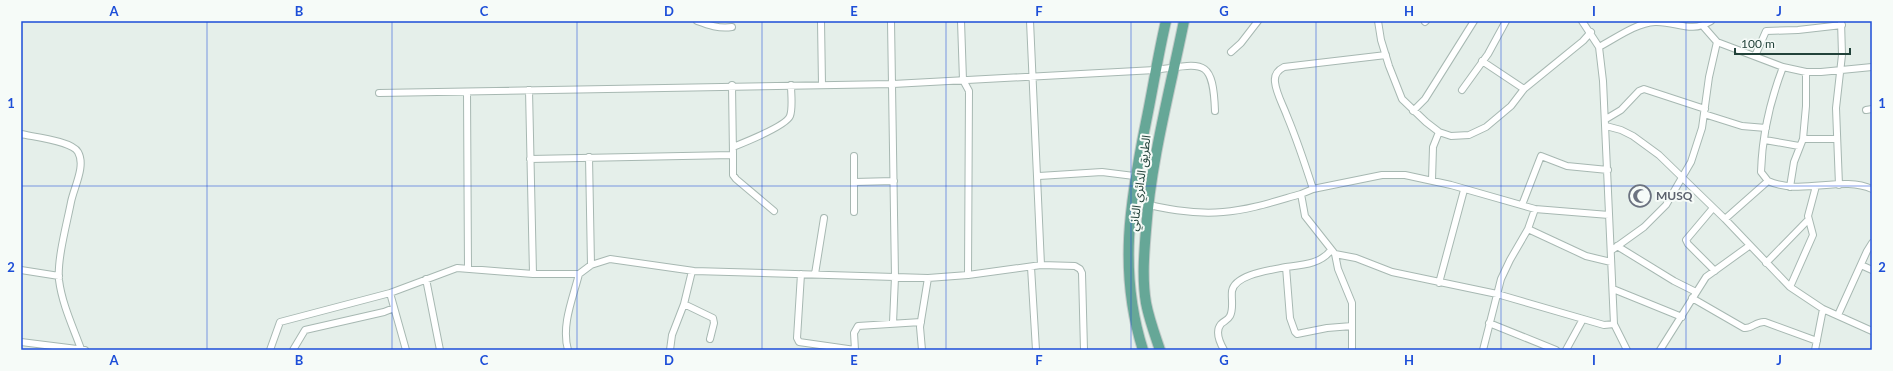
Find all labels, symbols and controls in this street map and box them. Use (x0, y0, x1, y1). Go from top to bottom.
text: A (108, 3, 119, 19)
text: B (295, 3, 304, 19)
text: C (480, 3, 489, 19)
text: D (664, 3, 674, 19)
text: E (850, 3, 858, 19)
text: F (1035, 3, 1043, 19)
text: G (1219, 3, 1229, 19)
text: H (1404, 3, 1414, 19)
text: I (1592, 3, 1596, 19)
text: J (1776, 3, 1782, 19)
scale bar (1735, 30, 1850, 56)
text: 100 m (1741, 36, 1775, 51)
text: 1 (7, 95, 15, 111)
text: 1 (1878, 95, 1886, 111)
street label: الطريق الدائري الثاني (1125, 134, 1156, 232)
mosque icon: MUSQ (1627, 183, 1653, 209)
place label: MUSQ (1656, 188, 1693, 203)
text: 2 (7, 259, 15, 275)
text: 2 (1878, 259, 1886, 275)
text: A (108, 352, 119, 368)
text: B (295, 352, 304, 368)
text: C (480, 352, 489, 368)
text: D (664, 352, 674, 368)
text: E (850, 352, 858, 368)
text: F (1035, 352, 1043, 368)
text: G (1219, 352, 1229, 368)
text: H (1404, 352, 1414, 368)
text: I (1592, 352, 1596, 368)
text: J (1776, 352, 1782, 368)

